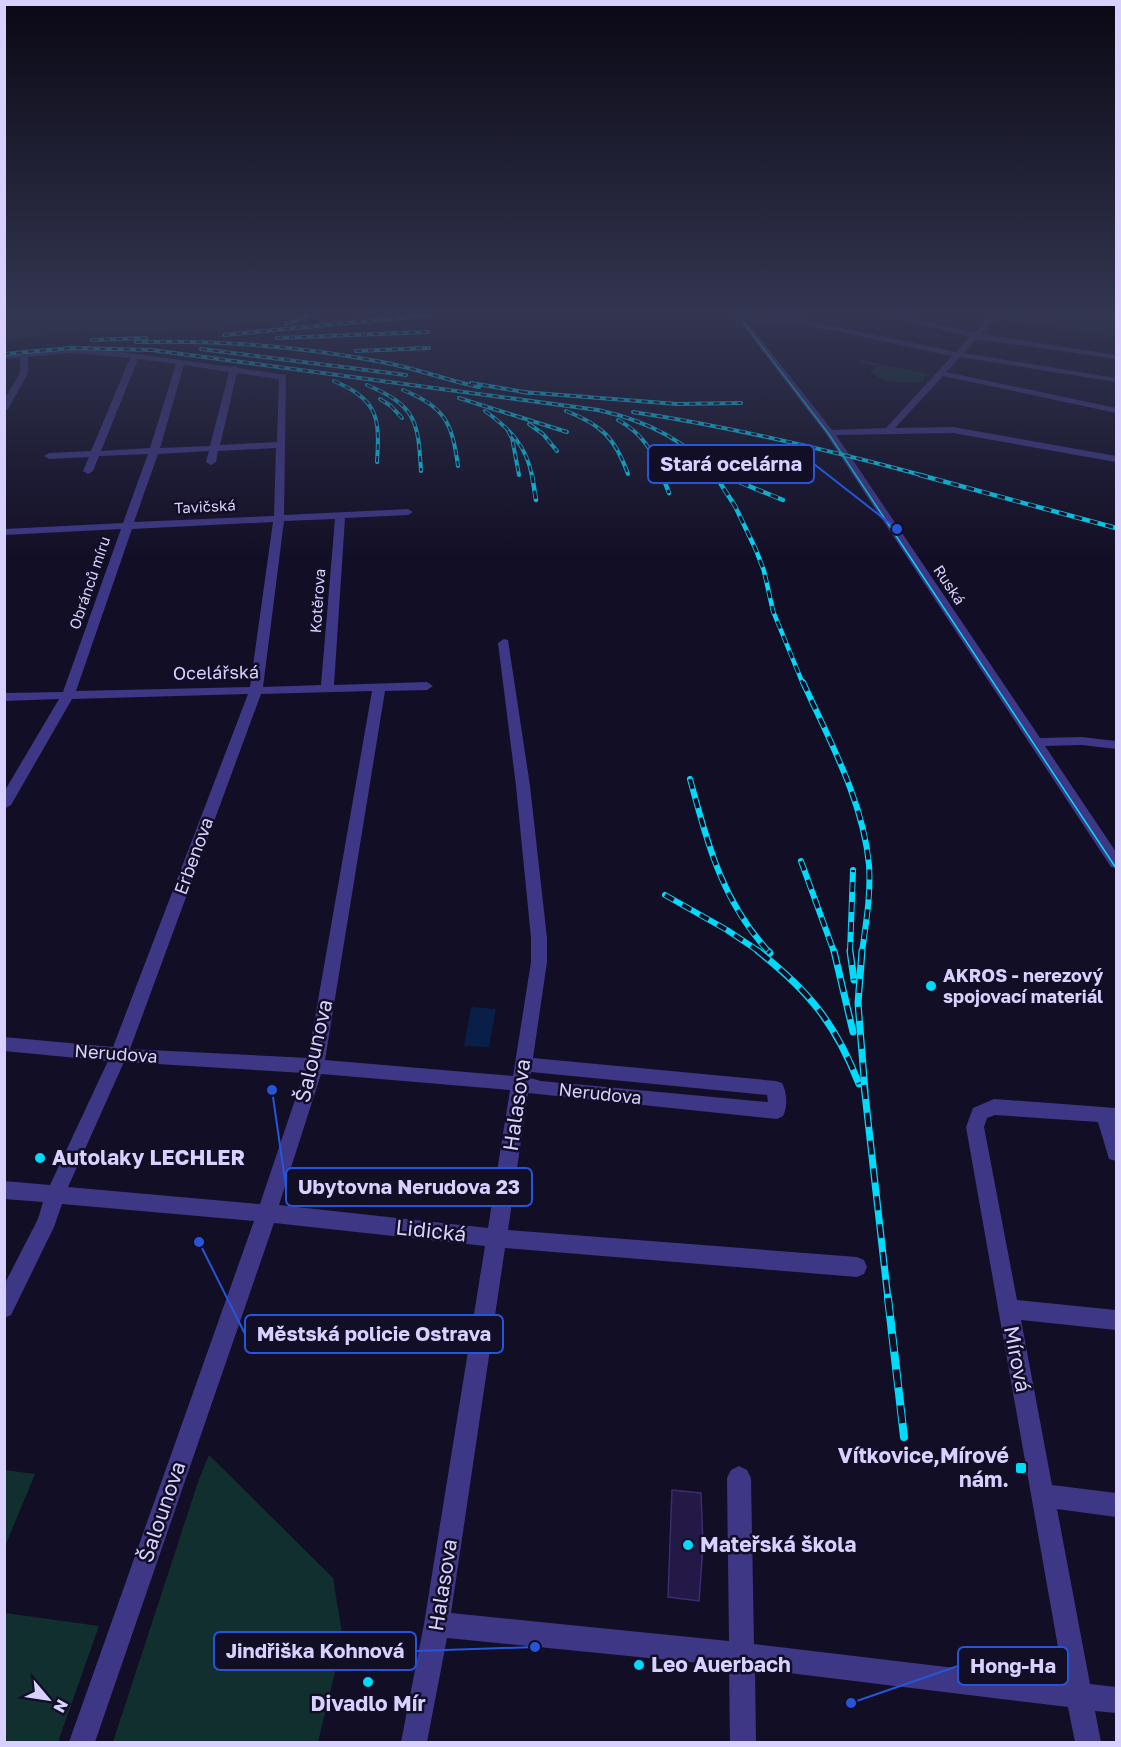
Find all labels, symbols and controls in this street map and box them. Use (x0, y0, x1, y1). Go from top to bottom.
callout: Stará ocelárna (648, 445, 814, 483)
text: Stará ocelárna (660, 451, 802, 475)
street label: Tavičská (174, 495, 236, 517)
street label: Obránců míru (65, 534, 113, 631)
street label: Ruská (930, 561, 970, 608)
street label: Kotěrova (306, 568, 328, 634)
street label: Ocelářská (173, 660, 259, 684)
street label: Erbenova (169, 814, 217, 897)
place label: AKROS - nerezový spojovací materiál (943, 964, 1104, 1007)
marker: AKROS - nerezový spojovací materiál (924, 979, 938, 993)
street label: Šalounova (289, 997, 338, 1105)
street label: Nerudova (74, 1039, 158, 1067)
street label: Halasova (497, 1057, 535, 1153)
street label: Nerudova (558, 1078, 643, 1108)
place label: Autolaky LECHLER (52, 1144, 245, 1170)
marker: Autolaky LECHLER (33, 1151, 47, 1165)
callout: Ubytovna Nerudova 23 (286, 1168, 532, 1206)
text: Ubytovna Nerudova 23 (298, 1174, 520, 1198)
street label: Lidická (394, 1213, 468, 1247)
callout: Městská policie Ostrava (245, 1315, 503, 1353)
text: Městská policie Ostrava (257, 1321, 491, 1345)
street label: Mírová (999, 1324, 1037, 1394)
place label: Vítkovice,Mírové nám. (838, 1442, 1009, 1492)
street label: Šalounova (132, 1458, 190, 1566)
marker: Vítkovice,Mírové nám. (1014, 1461, 1028, 1475)
place label: Mateřská škola (700, 1531, 856, 1557)
street label: Halasova (422, 1537, 462, 1633)
marker: Mateřská škola (681, 1538, 695, 1552)
callout: Jindřiška Kohnová (214, 1632, 416, 1670)
text: Jindřiška Kohnová (226, 1638, 404, 1662)
callout: Hong-Ha (958, 1647, 1068, 1685)
place label: Leo Auerbach (651, 1651, 791, 1677)
text: Hong-Ha (970, 1653, 1056, 1677)
marker: Leo Auerbach (632, 1658, 646, 1672)
north arrow (18, 1669, 78, 1729)
marker: Divadlo Mír (361, 1675, 375, 1689)
place label: Divadlo Mír (310, 1690, 426, 1716)
text: N (49, 1696, 73, 1716)

